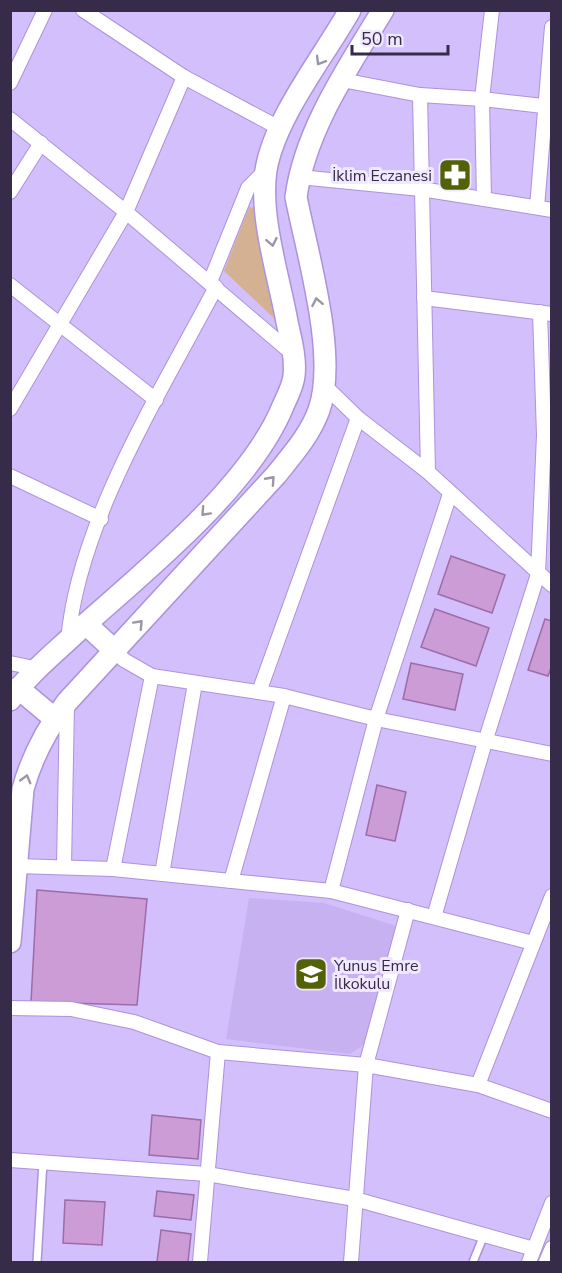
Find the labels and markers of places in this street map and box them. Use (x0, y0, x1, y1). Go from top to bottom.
pharmacy icon: İklim Eczanesi (437, 157, 473, 193)
place label: İklim Eczanesi (332, 165, 432, 187)
place label: Yunus Emre İlkokulu (333, 955, 418, 995)
school or university icon: Yunus Emre İlkokulu (293, 956, 329, 992)

